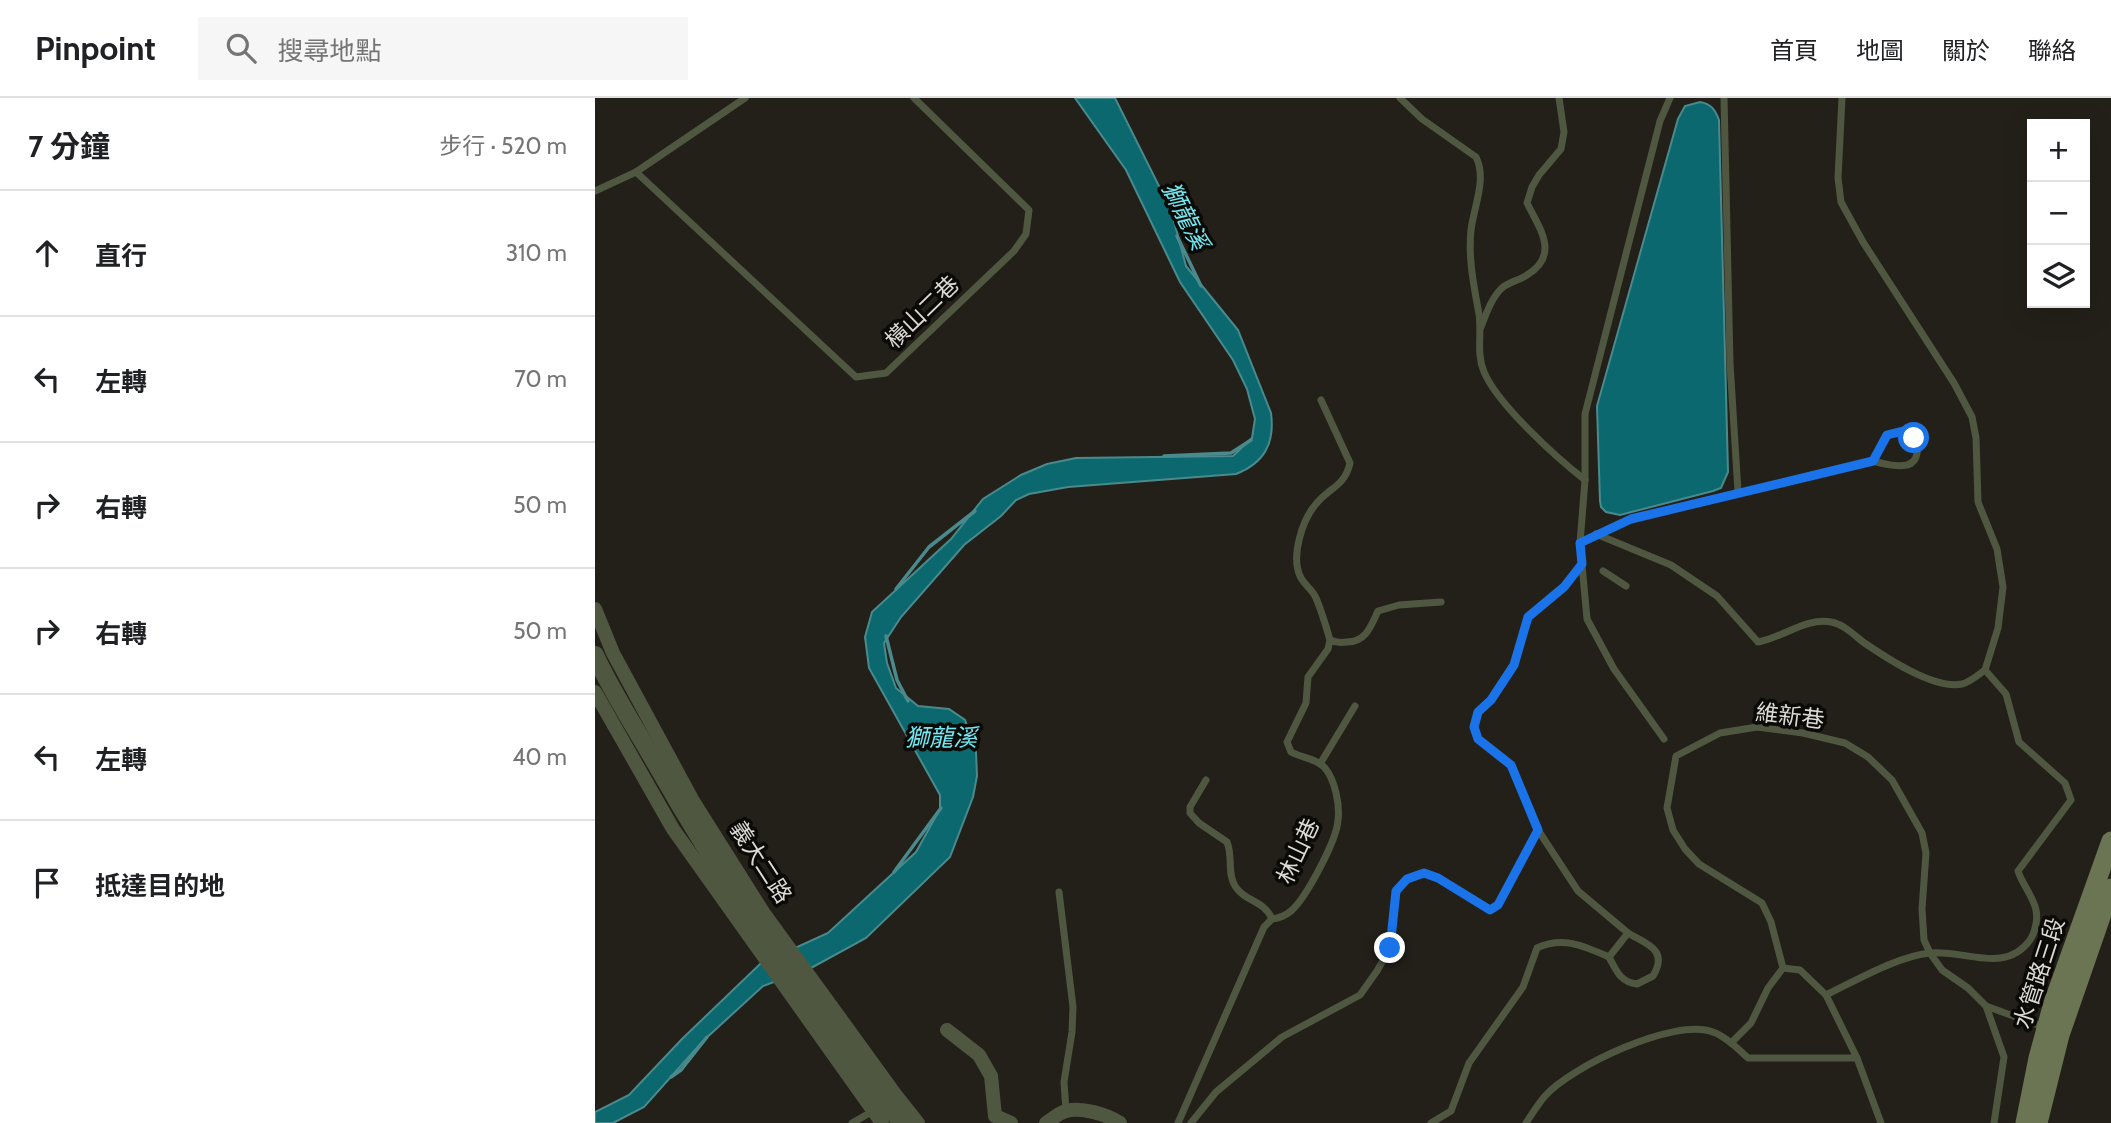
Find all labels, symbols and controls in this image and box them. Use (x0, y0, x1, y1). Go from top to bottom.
search box (198, 17, 688, 80)
text: Pinpoint (35, 28, 156, 68)
icon: search (222, 29, 260, 67)
text: 搜尋地點 (278, 35, 382, 67)
text: 首頁 (1770, 36, 1818, 65)
text: 地圖 (1856, 36, 1904, 65)
text: 關於 (1942, 36, 1990, 65)
text: 聯絡 (2028, 36, 2076, 65)
map controls (2027, 119, 2090, 308)
button: + (2027, 119, 2090, 182)
text: 7 分鐘 (28, 128, 110, 165)
text: 步行 · 520 m (439, 132, 567, 160)
water label: 獅龍溪 (1156, 177, 1216, 257)
button: − (2027, 182, 2090, 245)
icon: ahead (28, 234, 66, 272)
text: 310 m (506, 239, 567, 267)
text: 直行 (95, 240, 147, 272)
button: layers (2027, 245, 2090, 308)
street label: 橫山二巷 (879, 270, 965, 354)
icon: left (28, 360, 66, 398)
text: 70 m (514, 365, 567, 393)
text: 左轉 (95, 366, 147, 398)
route start (1898, 422, 1929, 453)
icon: right (28, 486, 66, 524)
text: 50 m (513, 491, 567, 519)
text: 右轉 (95, 492, 147, 524)
icon: right (28, 612, 66, 650)
text: 50 m (513, 617, 567, 645)
text: 右轉 (95, 618, 147, 650)
street label: 維新巷 (1754, 698, 1826, 734)
water label: 獅龍溪 (905, 723, 980, 752)
icon: left (28, 738, 66, 776)
text: 40 m (512, 743, 567, 771)
text: 左轉 (95, 744, 147, 776)
street label: 林山巷 (1271, 814, 1325, 888)
street label: 義大二路 (724, 816, 798, 908)
icon: arrive (28, 864, 66, 902)
text: 抵達目的地 (95, 870, 225, 902)
street label: 水管路三段 (2008, 914, 2070, 1032)
route end (1374, 932, 1405, 963)

